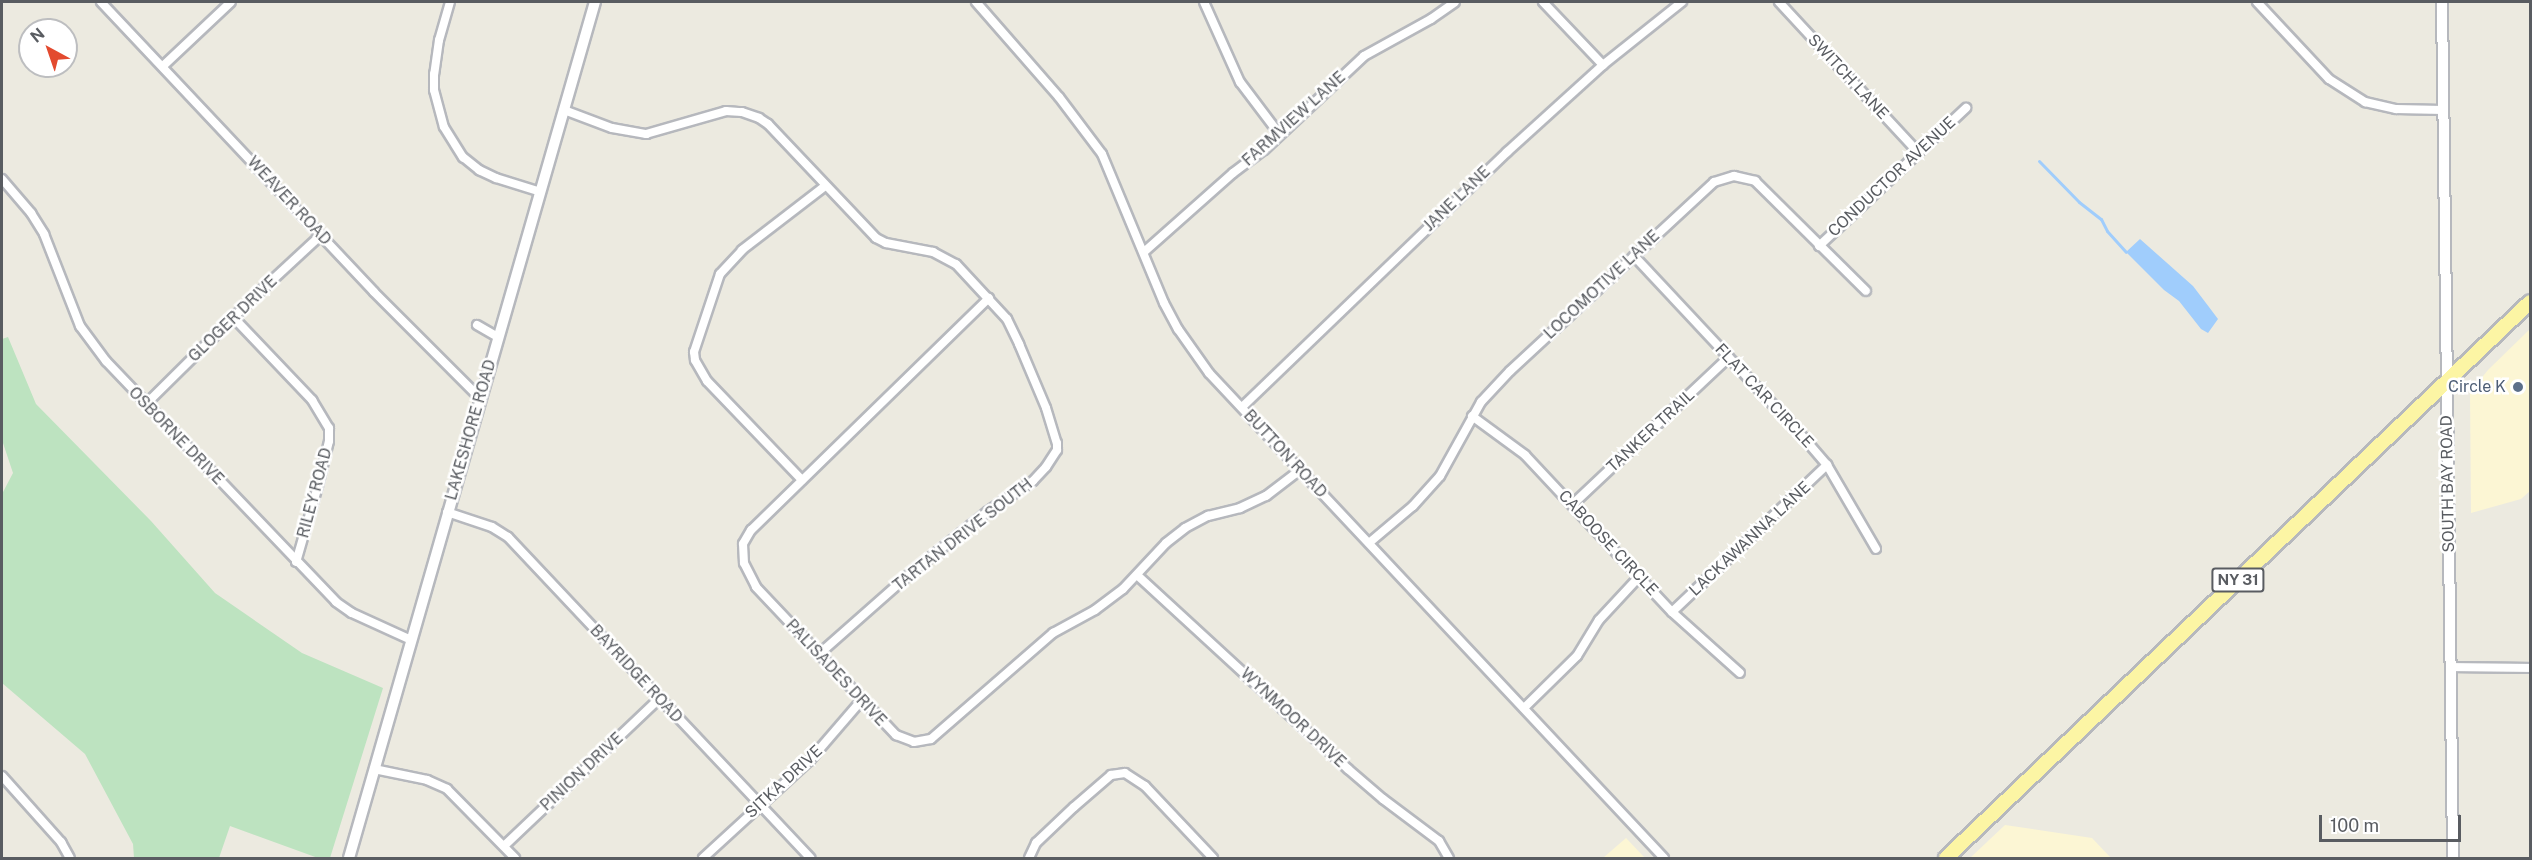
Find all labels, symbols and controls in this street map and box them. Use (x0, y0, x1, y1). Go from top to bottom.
north arrow (18, 18, 78, 78)
text: N (26, 24, 48, 47)
street label: SWITCH LANE (1804, 30, 1892, 124)
street label: FARMVIEW LANE (1239, 68, 1349, 170)
street label: CONDUCTOR AVENUE (1824, 113, 1960, 241)
street label: WEAVER ROAD (243, 153, 335, 249)
street label: JANE LANE (1419, 162, 1495, 236)
street label: LOCOMOTIVE LANE (1540, 227, 1664, 343)
street label: GLOGER DRIVE (185, 272, 281, 366)
street label: FLAT CAR CIRCLE (1711, 340, 1817, 452)
street label: LAKESHORE ROAD (442, 357, 500, 503)
place label: Circle K (2448, 377, 2506, 397)
marker: Circle K (2511, 380, 2525, 394)
street label: OSBORNE DRIVE (124, 383, 228, 489)
street label: TANKER TRAIL (1603, 386, 1699, 476)
street label: BUTTON ROAD (1239, 406, 1331, 502)
street label: SOUTH BAY ROAD (2437, 415, 2459, 553)
street label: RILEY ROAD (294, 446, 336, 540)
street label: TARTAN DRIVE SOUTH (890, 475, 1036, 595)
street label: LACKAWANNA LANE (1685, 478, 1815, 600)
street label: CABOOSE CIRCLE (1554, 486, 1662, 600)
road number: NY 31 (2211, 568, 2265, 592)
street label: PALISADES DRIVE (782, 616, 890, 730)
street label: BAYRIDGE ROAD (586, 621, 686, 727)
street label: WYNMOOR DRIVE (1236, 664, 1350, 772)
street label: PINION DRIVE (537, 729, 627, 815)
street label: SITKA DRIVE (742, 741, 826, 823)
scale bar (2322, 803, 2464, 841)
text: 100 m (2330, 815, 2379, 836)

